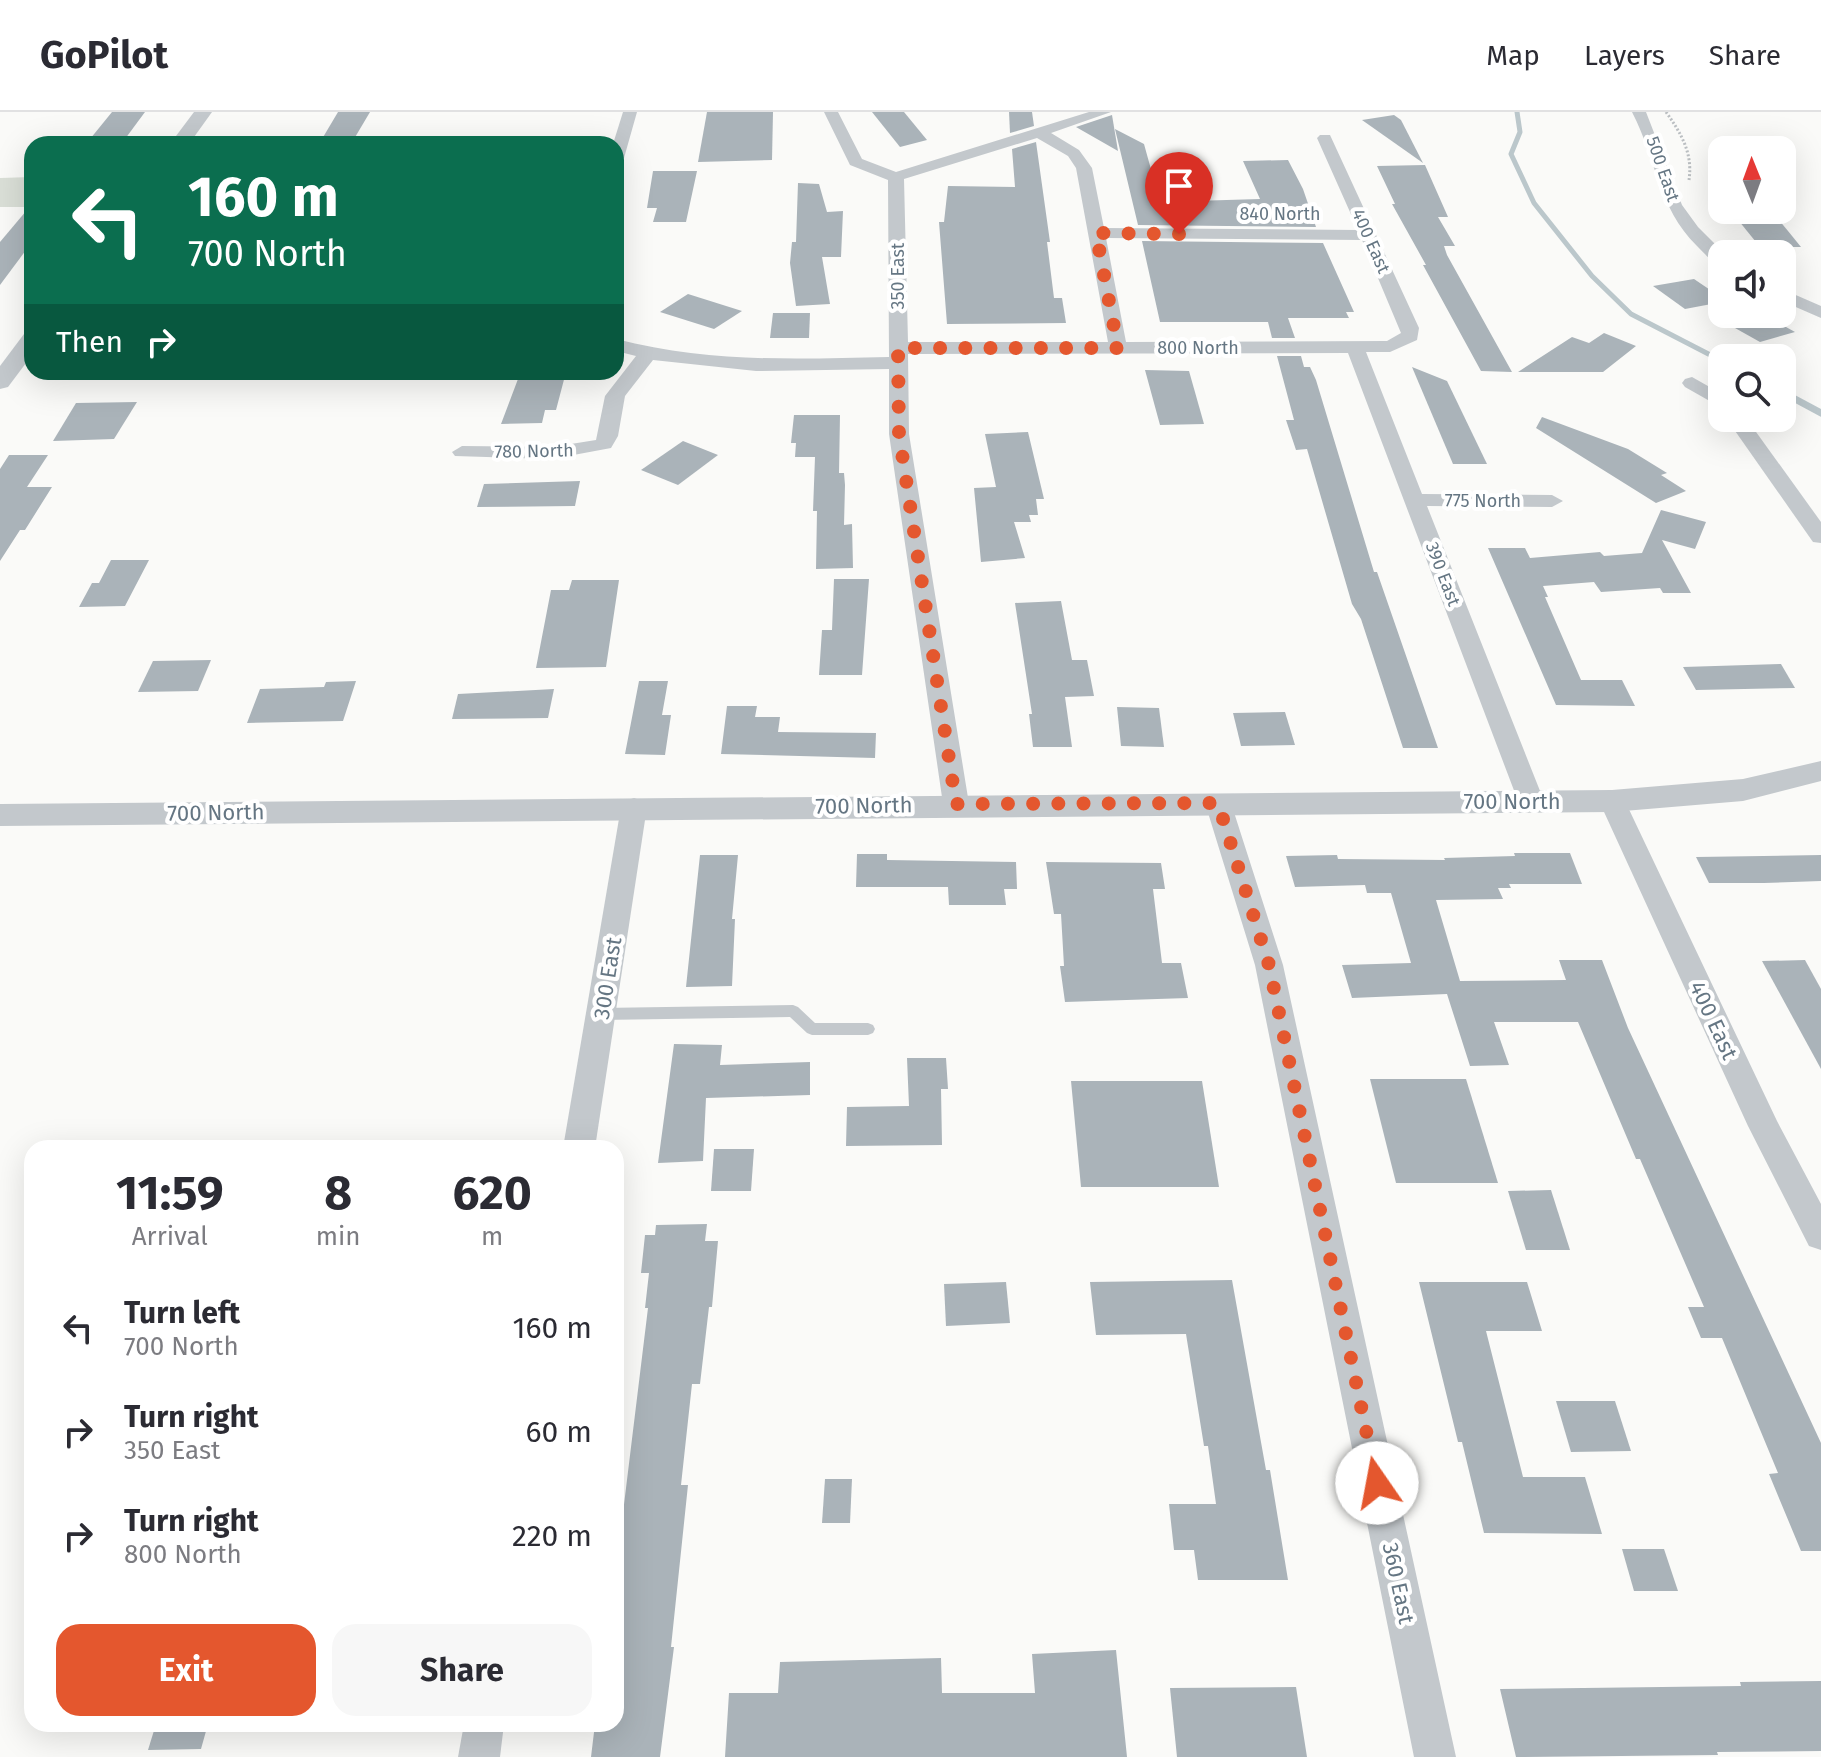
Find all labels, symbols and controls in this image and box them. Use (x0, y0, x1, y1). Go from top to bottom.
text: GoPilot (40, 32, 168, 78)
text: Map (1486, 39, 1540, 72)
text: Layers (1584, 39, 1665, 72)
text: Share (1709, 39, 1781, 72)
street label: 500 East (1642, 133, 1685, 205)
north arrow (1708, 136, 1796, 224)
map controls (1708, 136, 1796, 432)
pin (1145, 152, 1213, 234)
text: 160 m (188, 164, 339, 231)
icon: arrive (1157, 164, 1201, 208)
icon: left (56, 168, 160, 272)
street label: 840 North (1239, 203, 1321, 225)
street label: 400 East (1347, 205, 1395, 277)
text: 700 North (188, 232, 347, 276)
button: sound (1708, 240, 1796, 328)
street label: 350 East (887, 242, 909, 309)
icon: right (139, 320, 183, 364)
text: Then (56, 324, 123, 360)
street label: 800 North (1157, 337, 1239, 359)
button: search (1708, 344, 1796, 432)
street label: 780 North (494, 439, 574, 463)
street label: 775 North (1445, 490, 1521, 512)
street label: 390 East (1421, 539, 1465, 610)
street label: 700 North (1463, 788, 1561, 815)
street label: 700 North (815, 791, 913, 820)
street label: 700 North (167, 798, 265, 827)
street label: 300 East (588, 935, 627, 1021)
street label: 400 East (1684, 977, 1743, 1064)
text: 11:59 (116, 1164, 224, 1222)
text: 8 (324, 1164, 352, 1222)
text: 620 (453, 1164, 532, 1222)
text: Arrival (132, 1221, 208, 1252)
text: min (316, 1221, 361, 1252)
text: m (481, 1221, 503, 1252)
text: Turn left (124, 1295, 240, 1331)
icon: left (56, 1306, 100, 1350)
text: 160 m (513, 1310, 592, 1346)
text: 700 North (124, 1331, 239, 1362)
text: Turn right (124, 1399, 259, 1435)
icon: right (56, 1410, 100, 1454)
text: 60 m (526, 1414, 592, 1450)
text: 350 East (124, 1435, 220, 1466)
position arrow (1335, 1441, 1419, 1525)
text: Turn right (124, 1503, 259, 1539)
icon: right (56, 1514, 100, 1558)
text: 220 m (512, 1518, 592, 1554)
text: 800 North (124, 1539, 242, 1570)
street label: 360 East (1377, 1540, 1420, 1626)
button: Exit (56, 1624, 316, 1716)
button: Share (332, 1624, 592, 1716)

